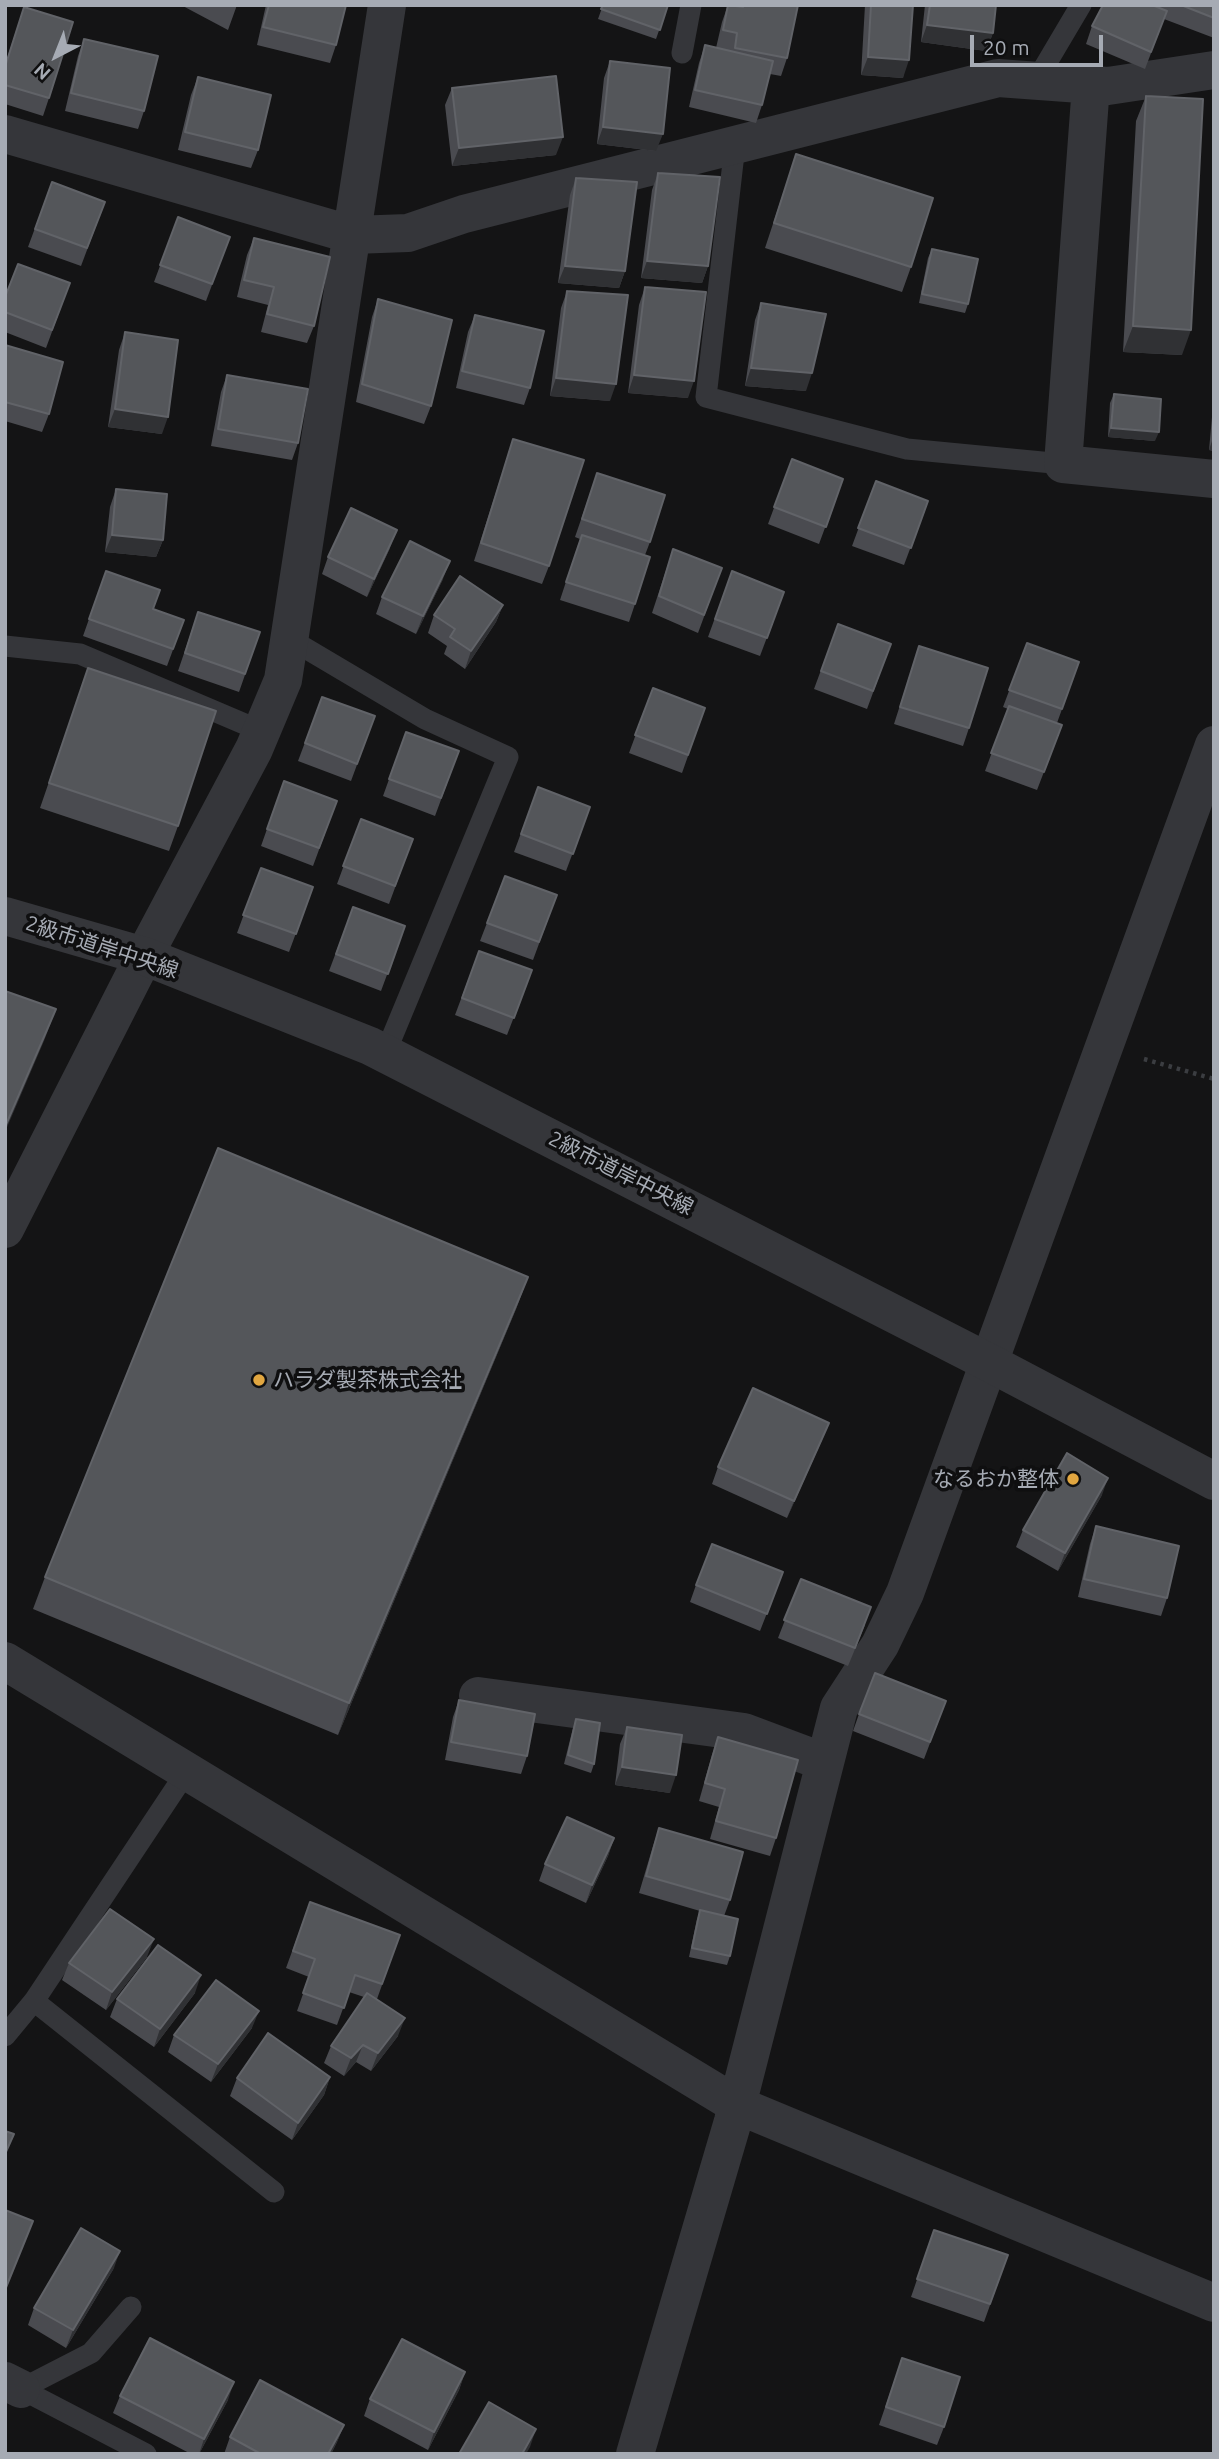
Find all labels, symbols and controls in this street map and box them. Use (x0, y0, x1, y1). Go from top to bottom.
north arrow (21, 21, 91, 91)
scale bar (974, 21, 1107, 65)
text: 20 m (983, 35, 1030, 59)
text: N (29, 59, 55, 85)
street label: 2級市道岸中央線 (23, 910, 181, 984)
street label: 2級市道岸中央線 (545, 1126, 697, 1220)
place label: ハラダ製茶株式会社 (273, 1367, 462, 1393)
marker: ハラダ製茶株式会社 (251, 1372, 267, 1388)
place label: なるおか整体 (933, 1466, 1059, 1492)
marker: なるおか整体 (1065, 1471, 1081, 1487)

